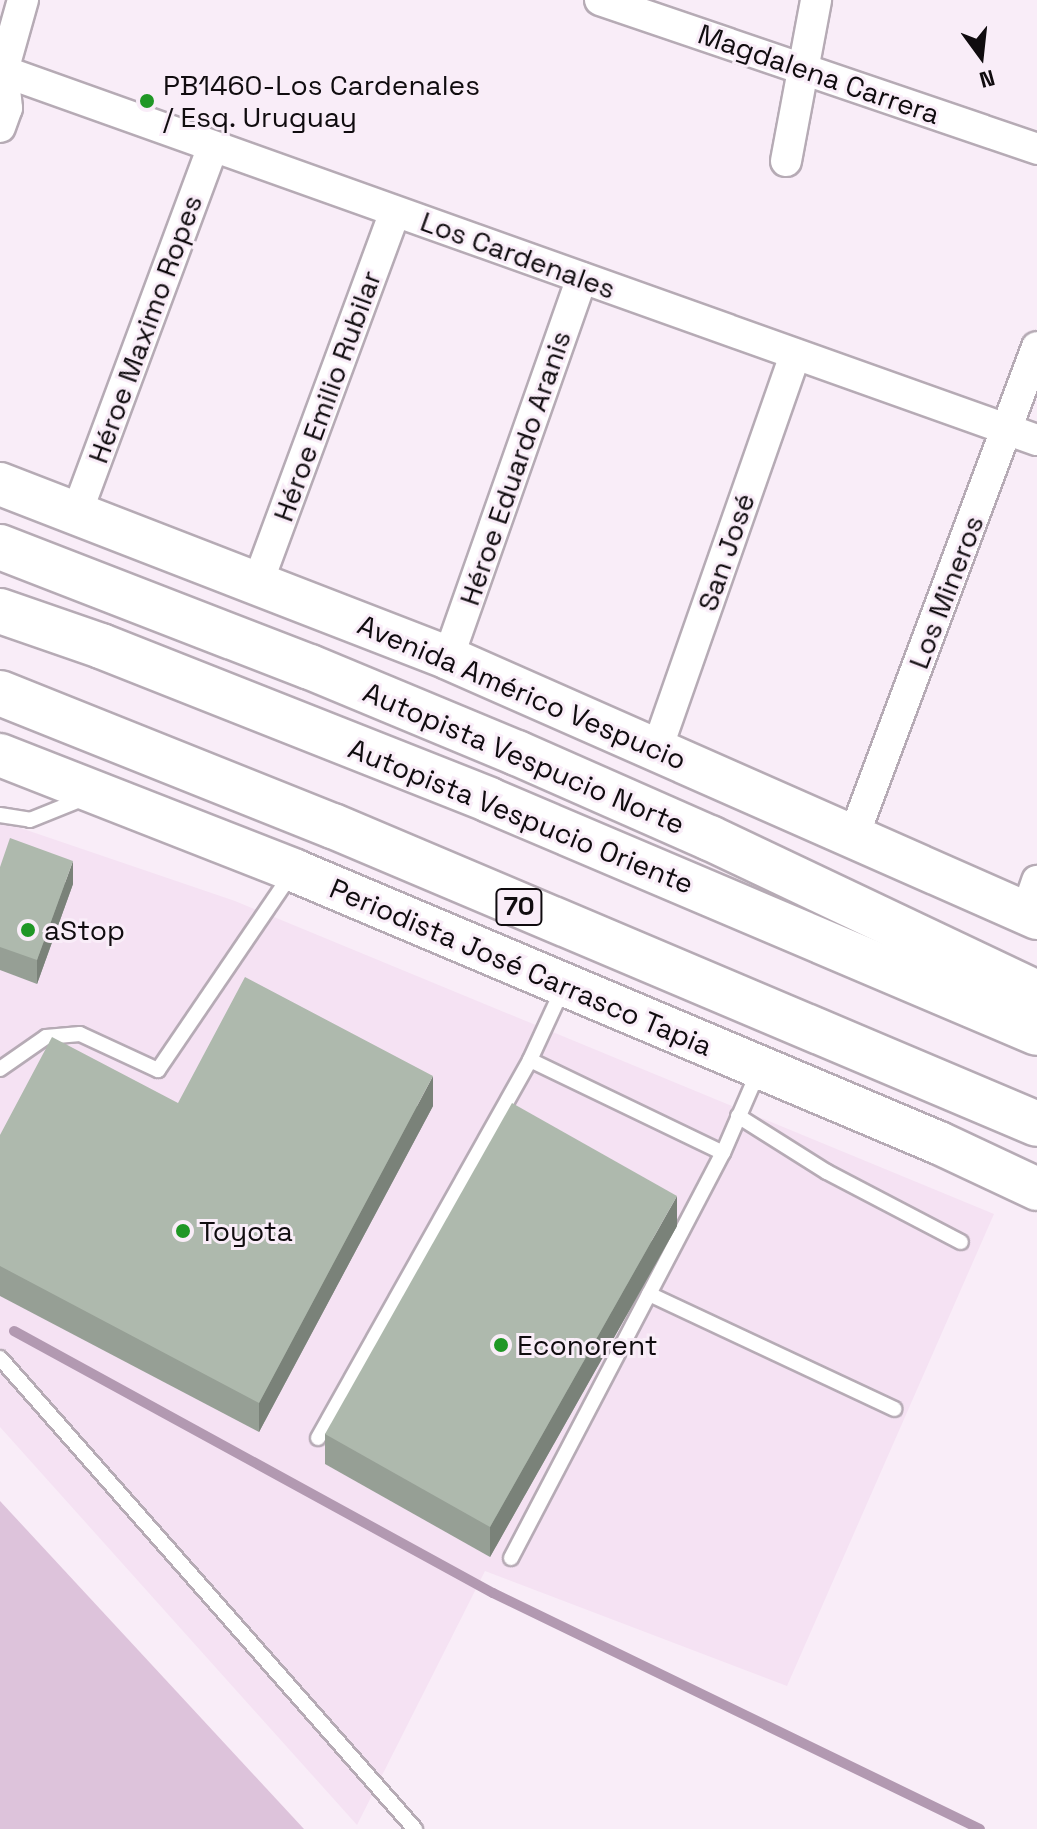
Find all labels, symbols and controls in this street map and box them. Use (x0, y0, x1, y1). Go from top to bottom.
north arrow (941, 16, 1021, 96)
street label: Magdalena Carrera (694, 17, 944, 131)
text: N (976, 64, 998, 95)
place label: PB1460-Los Cardenales / Esq. Uruguay (163, 68, 480, 134)
marker: PB1460-Los Cardenales / Esq. Uruguay (138, 92, 156, 110)
street label: Héroe Maximo Ropes (81, 190, 209, 468)
street label: Los Cardenales (416, 204, 620, 306)
street label: Héroe Emilio Rubilar (266, 266, 388, 526)
street label: Héroe Eduardo Aranis (452, 326, 578, 610)
street label: San José (690, 489, 762, 615)
street label: Los Mineros (901, 511, 991, 673)
street label: Avenida Américo Vespucio (352, 607, 692, 777)
street label: Autopista Vespucio Norte (358, 675, 690, 841)
street label: Autopista Vespucio Oriente (344, 731, 698, 901)
street label: Periodista José Carrasco Tapia (325, 871, 717, 1063)
road number: 70 (495, 885, 543, 929)
place label: aStop (44, 913, 125, 947)
marker: aStop (19, 921, 37, 939)
place label: Toyota (199, 1214, 293, 1248)
marker: Toyota (174, 1222, 192, 1240)
place label: Econorent (517, 1328, 658, 1362)
marker: Econorent (492, 1336, 510, 1354)

